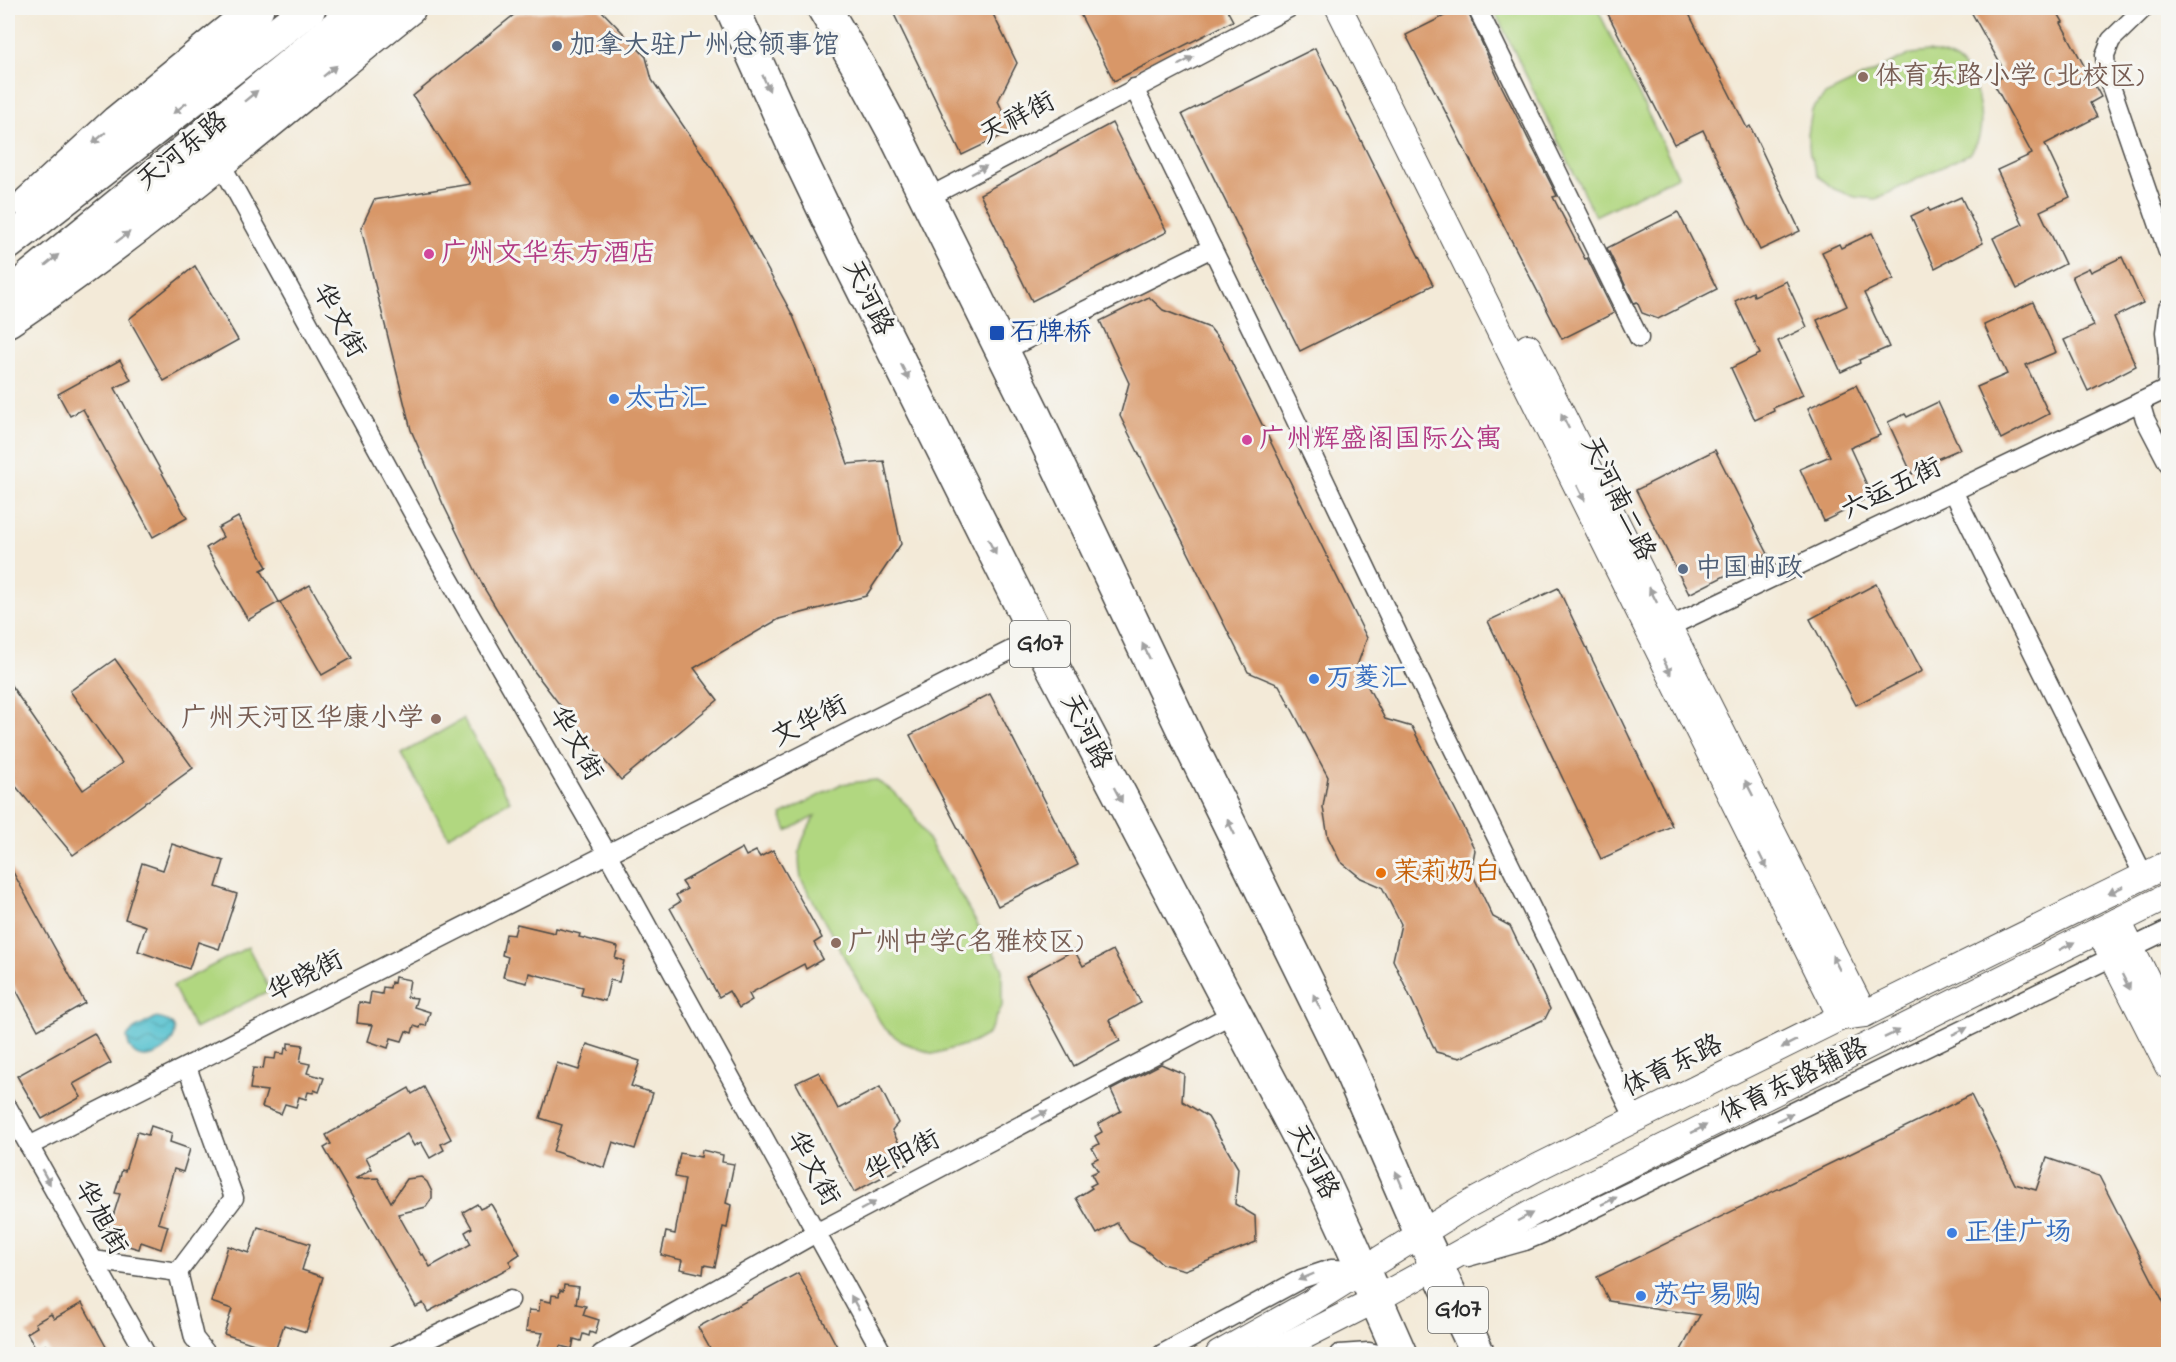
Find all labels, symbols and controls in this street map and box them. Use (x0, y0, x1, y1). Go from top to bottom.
place label: 加拿大驻广州总领事馆 (569, 27, 839, 66)
marker: 加拿大驻广州总领事馆 (550, 39, 564, 53)
one-way arrow (1177, 56, 1194, 66)
place label: 体育东路小学 (北校区) (1875, 58, 2144, 97)
one-way arrow (322, 65, 338, 78)
marker: 体育东路小学 (北校区) (1856, 70, 1870, 84)
one-way arrow (761, 74, 771, 92)
street label: 天祥街 (973, 83, 1063, 155)
one-way arrow (243, 90, 259, 103)
one-way arrow (173, 102, 188, 114)
street label: 天河东路 (129, 103, 237, 201)
one-way arrow (92, 131, 107, 144)
one-way arrow (970, 166, 988, 176)
one-way arrow (115, 230, 131, 243)
place label: 广州文华东方酒店 (441, 235, 657, 274)
marker: 广州文华东方酒店 (422, 247, 436, 261)
street label: 天河路 (832, 253, 902, 343)
one-way arrow (44, 254, 59, 266)
street label: 华文街 (301, 276, 375, 366)
place label: 石牌桥 (1010, 314, 1091, 353)
marker: 石牌桥 (988, 324, 1006, 342)
one-way arrow (900, 364, 909, 381)
place label: 太古汇 (626, 380, 707, 419)
marker: 太古汇 (607, 392, 621, 406)
one-way arrow (1561, 412, 1570, 429)
place label: 广州辉盛阁国际公寓 (1259, 421, 1502, 460)
street label: 天河南二路 (1570, 430, 1664, 568)
marker: 广州辉盛阁国际公寓 (1240, 433, 1254, 447)
street label: 六运五街 (1835, 449, 1949, 531)
one-way arrow (1576, 484, 1586, 501)
one-way arrow (987, 538, 996, 555)
place label: 中国邮政 (1695, 550, 1803, 589)
marker: 中国邮政 (1676, 562, 1690, 576)
one-way arrow (1648, 586, 1658, 604)
road number: G107 (1010, 621, 1070, 667)
one-way arrow (1141, 643, 1150, 660)
one-way arrow (1663, 659, 1672, 676)
place label: 万菱汇 (1326, 660, 1407, 699)
marker: 万菱汇 (1307, 672, 1321, 686)
street label: 文华街 (765, 686, 855, 758)
street label: 天河路 (1049, 687, 1121, 777)
street label: 华文街 (538, 699, 612, 789)
place label: 广州天河区华康小学 (181, 700, 424, 739)
marker: 广州天河区华康小学 (429, 712, 443, 726)
one-way arrow (1745, 779, 1755, 797)
one-way arrow (1114, 787, 1123, 804)
one-way arrow (1226, 818, 1236, 835)
one-way arrow (1759, 852, 1768, 869)
place label: 茉莉奶白 (1393, 854, 1501, 893)
marker: 茉莉奶白 (1374, 866, 1388, 880)
one-way arrow (2107, 884, 2125, 894)
place label: 广州中学(名雅校区) (848, 924, 1083, 963)
marker: 广州中学(名雅校区) (829, 936, 843, 950)
street label: 华晓街 (261, 941, 351, 1013)
one-way arrow (2058, 942, 2075, 951)
one-way arrow (1832, 954, 1841, 971)
one-way arrow (2121, 974, 2131, 991)
one-way arrow (1312, 993, 1322, 1010)
street label: 体育东路 (1616, 1026, 1730, 1108)
one-way arrow (1952, 1027, 1969, 1036)
street label: 体育东路辅路 (1713, 1029, 1875, 1135)
one-way arrow (1884, 1029, 1901, 1038)
one-way arrow (1780, 1039, 1797, 1048)
one-way arrow (1032, 1110, 1049, 1120)
one-way arrow (1776, 1112, 1793, 1121)
street label: 天河路 (1276, 1117, 1348, 1207)
street label: 华阳街 (858, 1121, 948, 1193)
street label: 华文街 (775, 1124, 849, 1214)
one-way arrow (1690, 1124, 1707, 1134)
one-way arrow (41, 1169, 51, 1186)
one-way arrow (1394, 1169, 1404, 1187)
street label: 华旭街 (63, 1173, 137, 1263)
one-way arrow (1601, 1197, 1618, 1206)
one-way arrow (860, 1201, 877, 1211)
one-way arrow (1517, 1212, 1534, 1222)
place label: 正佳广场 (1964, 1214, 2072, 1253)
marker: 正佳广场 (1945, 1226, 1959, 1240)
one-way arrow (1296, 1272, 1314, 1282)
place label: 苏宁易购 (1653, 1277, 1761, 1316)
road number: G107 (1428, 1287, 1488, 1333)
marker: 苏宁易购 (1634, 1289, 1648, 1303)
one-way arrow (850, 1294, 860, 1311)

